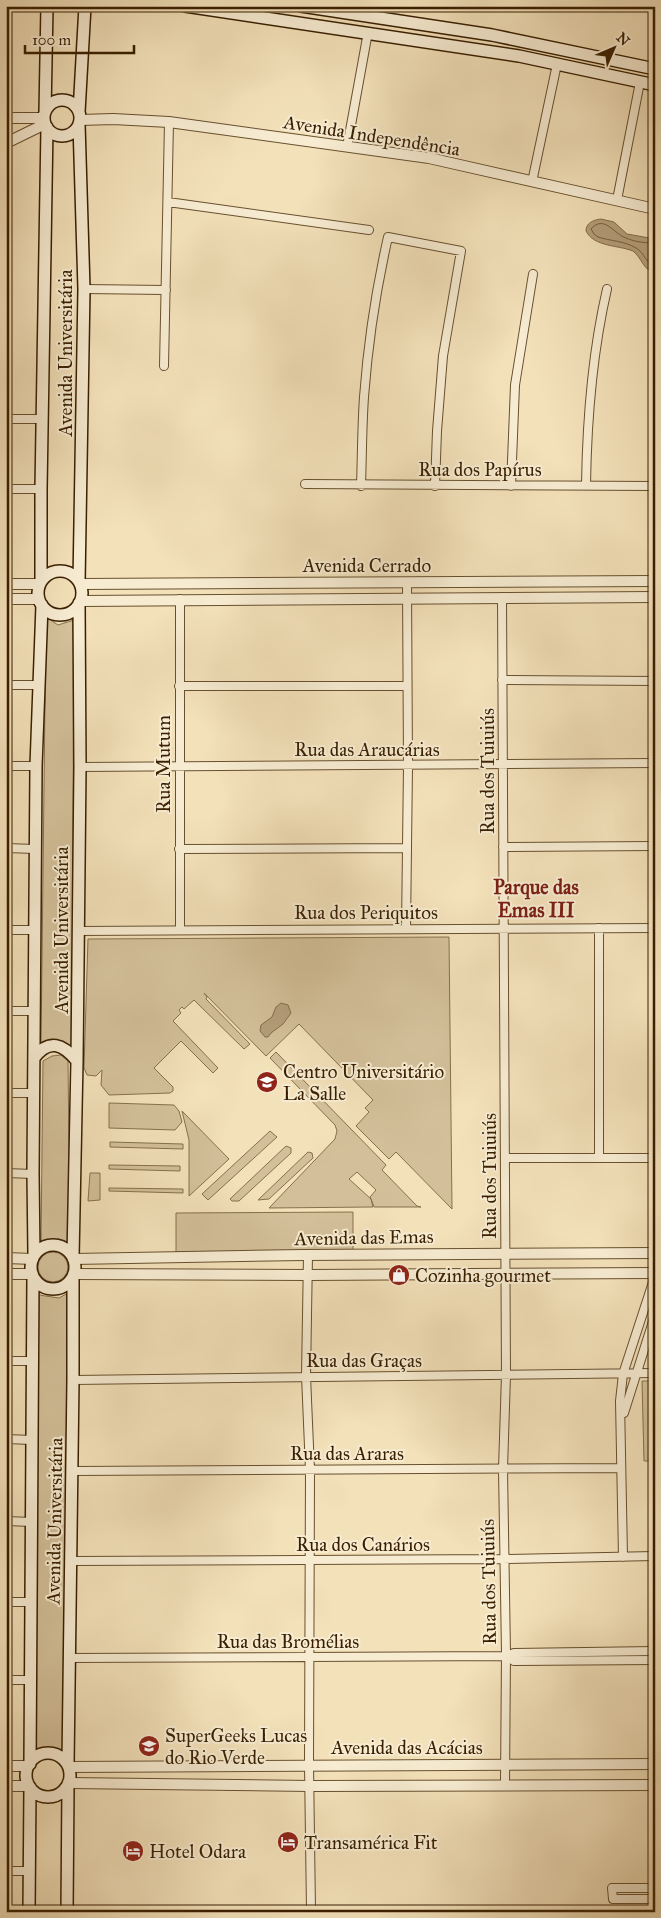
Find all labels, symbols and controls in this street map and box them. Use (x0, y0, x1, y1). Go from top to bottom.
scale bar (25, 22, 134, 54)
north arrow (588, 22, 638, 72)
text: N (613, 29, 633, 49)
text: 100 m (32, 31, 72, 49)
street label: Avenida Independência (281, 110, 463, 161)
street label: Avenida Universitária (54, 269, 77, 437)
street label: Rua dos Papírus (418, 458, 542, 481)
street label: Avenida Cerrado (302, 554, 431, 577)
street label: Rua dos Tuiuiús (476, 708, 499, 834)
street label: Rua Mutum (152, 715, 175, 813)
street label: Rua das Araucárias (294, 738, 440, 761)
street label: Avenida Universitária (50, 846, 73, 1014)
district label: Parque das Emas III (493, 875, 579, 922)
street label: Rua dos Periquitos (294, 901, 438, 925)
place label: Centro Universitário La Salle (283, 1060, 444, 1105)
school or university icon: Centro Universitário La Salle (255, 1070, 279, 1094)
street label: Rua dos Tuiuiús (478, 1113, 501, 1239)
street label: Avenida das Emas (293, 1225, 434, 1250)
shop icon: Cozinha gourmet (387, 1263, 411, 1287)
place label: Cozinha gourmet (415, 1264, 551, 1288)
street label: Rua das Graças (306, 1349, 422, 1372)
street label: Avenida Universitária (42, 1436, 67, 1606)
street label: Rua das Araras (290, 1442, 404, 1465)
street label: Rua dos Tuiuiús (476, 1519, 501, 1645)
street label: Rua dos Canários (296, 1533, 430, 1556)
street label: Rua das Bromélias (217, 1630, 359, 1653)
place label: SuperGeeks Lucas do Rio Verde (165, 1724, 307, 1769)
school or university icon: SuperGeeks Lucas do Rio Verde (137, 1734, 161, 1758)
street label: Avenida das Acácias (330, 1736, 483, 1759)
hotel icon: Transamérica Fit (276, 1830, 300, 1854)
place label: Transamérica Fit (304, 1831, 438, 1854)
hotel icon: Hotel Odara (121, 1839, 145, 1863)
place label: Hotel Odara (149, 1840, 247, 1863)

